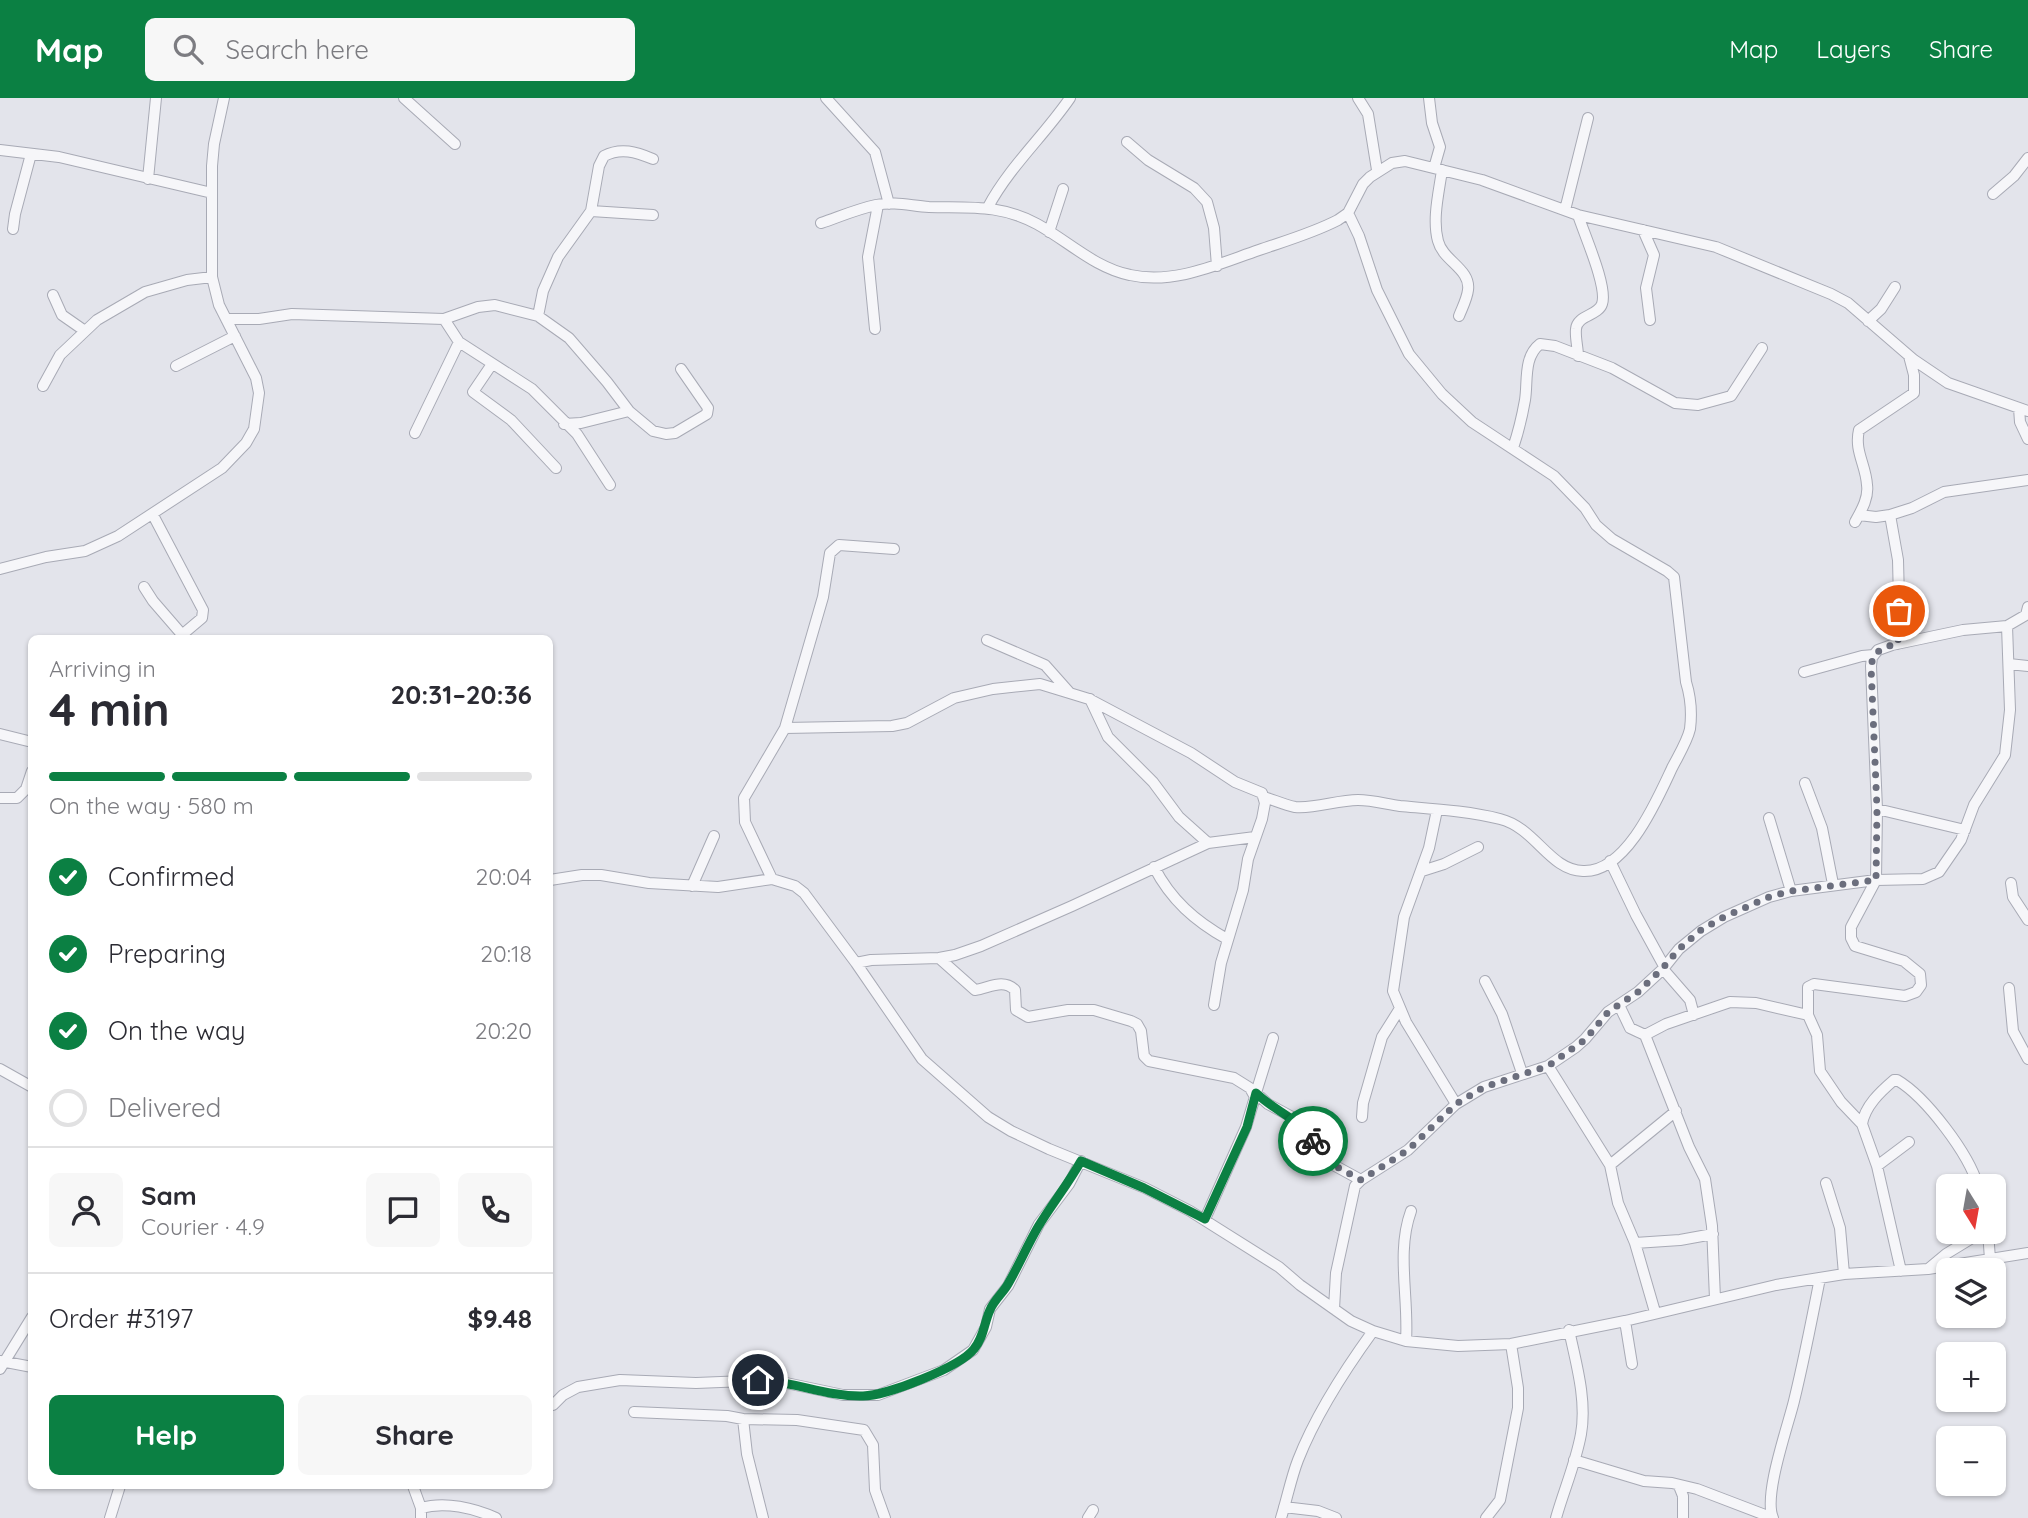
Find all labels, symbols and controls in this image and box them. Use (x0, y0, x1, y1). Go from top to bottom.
search box (145, 18, 635, 81)
text: Map (35, 29, 103, 70)
icon: search (169, 30, 207, 68)
text: Search here (225, 33, 369, 66)
text: Map (1729, 34, 1778, 64)
text: Layers (1816, 34, 1891, 64)
text: Share (1929, 34, 1993, 64)
pin (1869, 581, 1929, 641)
icon: bag (1880, 592, 1918, 630)
text: Arriving in (49, 654, 156, 683)
text: 20:31–20:36 (390, 678, 532, 711)
text: 4 min (49, 680, 170, 738)
text: On the way · 580 m (49, 791, 254, 820)
icon: check (49, 858, 87, 896)
text: Confirmed (108, 860, 235, 893)
text: 20:04 (475, 862, 532, 891)
icon: check (49, 935, 87, 973)
text: Preparing (108, 937, 226, 970)
text: 20:18 (480, 939, 532, 968)
icon: check (49, 1012, 87, 1050)
text: On the way (108, 1014, 246, 1047)
text: 20:20 (475, 1016, 532, 1045)
text: Delivered (108, 1091, 221, 1124)
courier (1278, 1106, 1348, 1176)
icon: bike (1294, 1122, 1332, 1160)
button: person (49, 1173, 123, 1247)
button: chat (366, 1173, 440, 1247)
button: phone (458, 1173, 532, 1247)
north arrow (1936, 1174, 2006, 1244)
map controls (1936, 1174, 2006, 1496)
text: Sam (141, 1179, 197, 1212)
text: Courier · 4.9 (141, 1212, 265, 1241)
button: layers (1936, 1258, 2006, 1328)
text: Order #3197 (49, 1302, 193, 1335)
text: $9.48 (468, 1302, 532, 1335)
button: + (1936, 1342, 2006, 1412)
pin (728, 1350, 788, 1410)
icon: home (739, 1361, 777, 1399)
button: Help (49, 1395, 284, 1475)
button: Share (298, 1395, 532, 1475)
button: − (1936, 1426, 2006, 1496)

